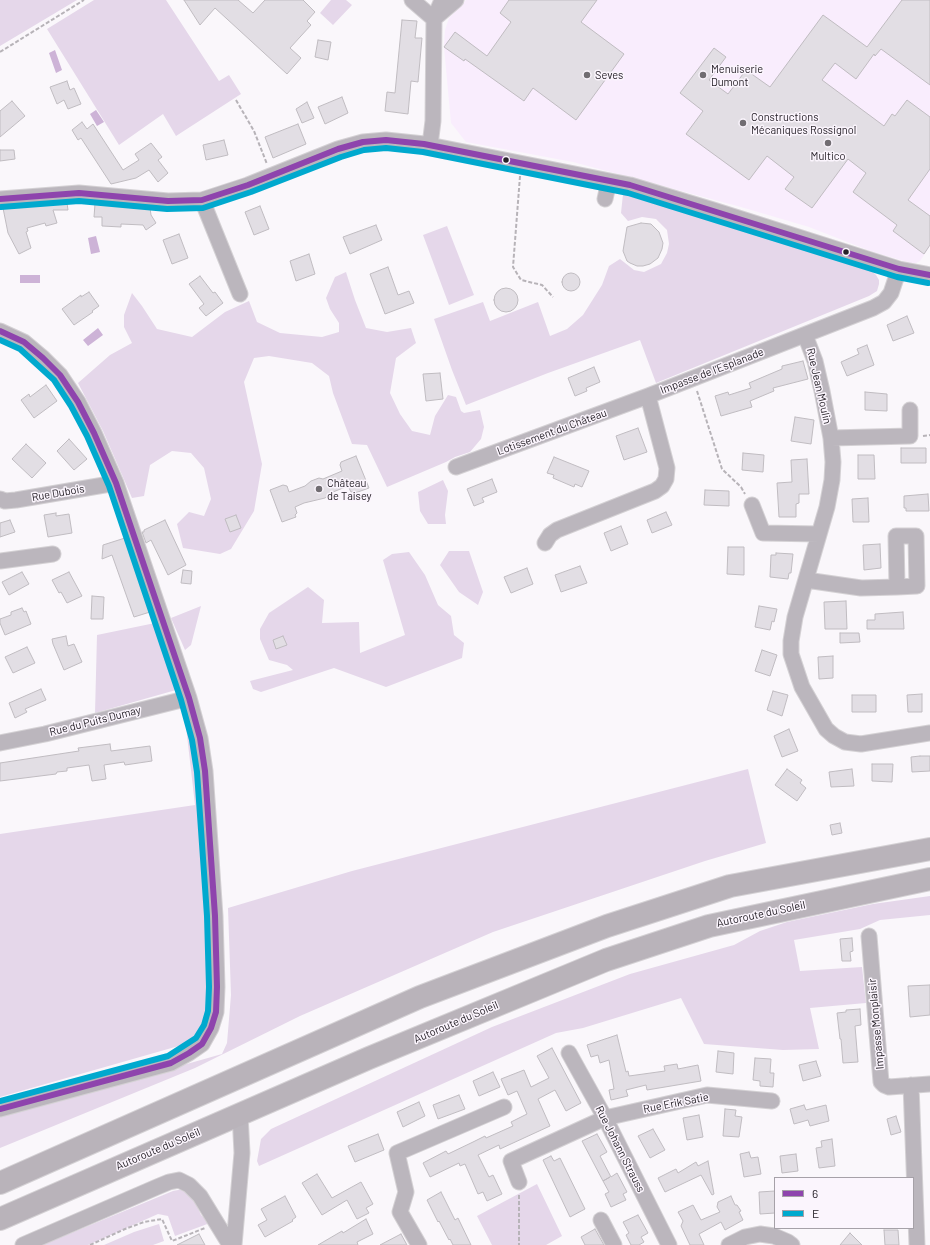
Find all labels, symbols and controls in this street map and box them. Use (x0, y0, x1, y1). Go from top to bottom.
place label: Menuiserie Dumont (711, 62, 763, 88)
place label: Seves (595, 68, 623, 82)
marker: Seves (582, 70, 592, 80)
marker: Menuiserie Dumont (698, 70, 708, 80)
place label: Constructions Mécaniques Rossignol (751, 110, 856, 136)
marker: Constructions Mécaniques Rossignol (738, 118, 748, 128)
marker: Multico (823, 138, 833, 148)
place label: Multico (811, 149, 845, 163)
unlabelled marker (501, 155, 511, 165)
unlabelled marker (841, 247, 851, 257)
street label: Impasse de l'Esplanade (658, 345, 766, 397)
street label: Rue Jean Moulin (804, 347, 834, 425)
street label: Lotissement du Château (495, 406, 609, 458)
place label: Château de Taisey (327, 476, 372, 502)
street label: Rue Dubois (31, 482, 85, 504)
marker: Château de Taisey (314, 484, 324, 494)
street label: Rue du Puits Dumay (48, 703, 142, 739)
street label: Autoroute du Soleil (715, 898, 807, 930)
street label: Impasse Monplaisir (865, 978, 887, 1070)
street label: Autoroute du Soleil (412, 998, 500, 1046)
street label: Rue Erik Satie (642, 1090, 710, 1116)
street label: Rue Johann Strauss (593, 1104, 647, 1194)
street label: Autoroute du Soleil (114, 1125, 202, 1173)
legend (774, 1177, 914, 1229)
text: 6 (812, 1186, 818, 1200)
text: E (812, 1206, 819, 1220)

